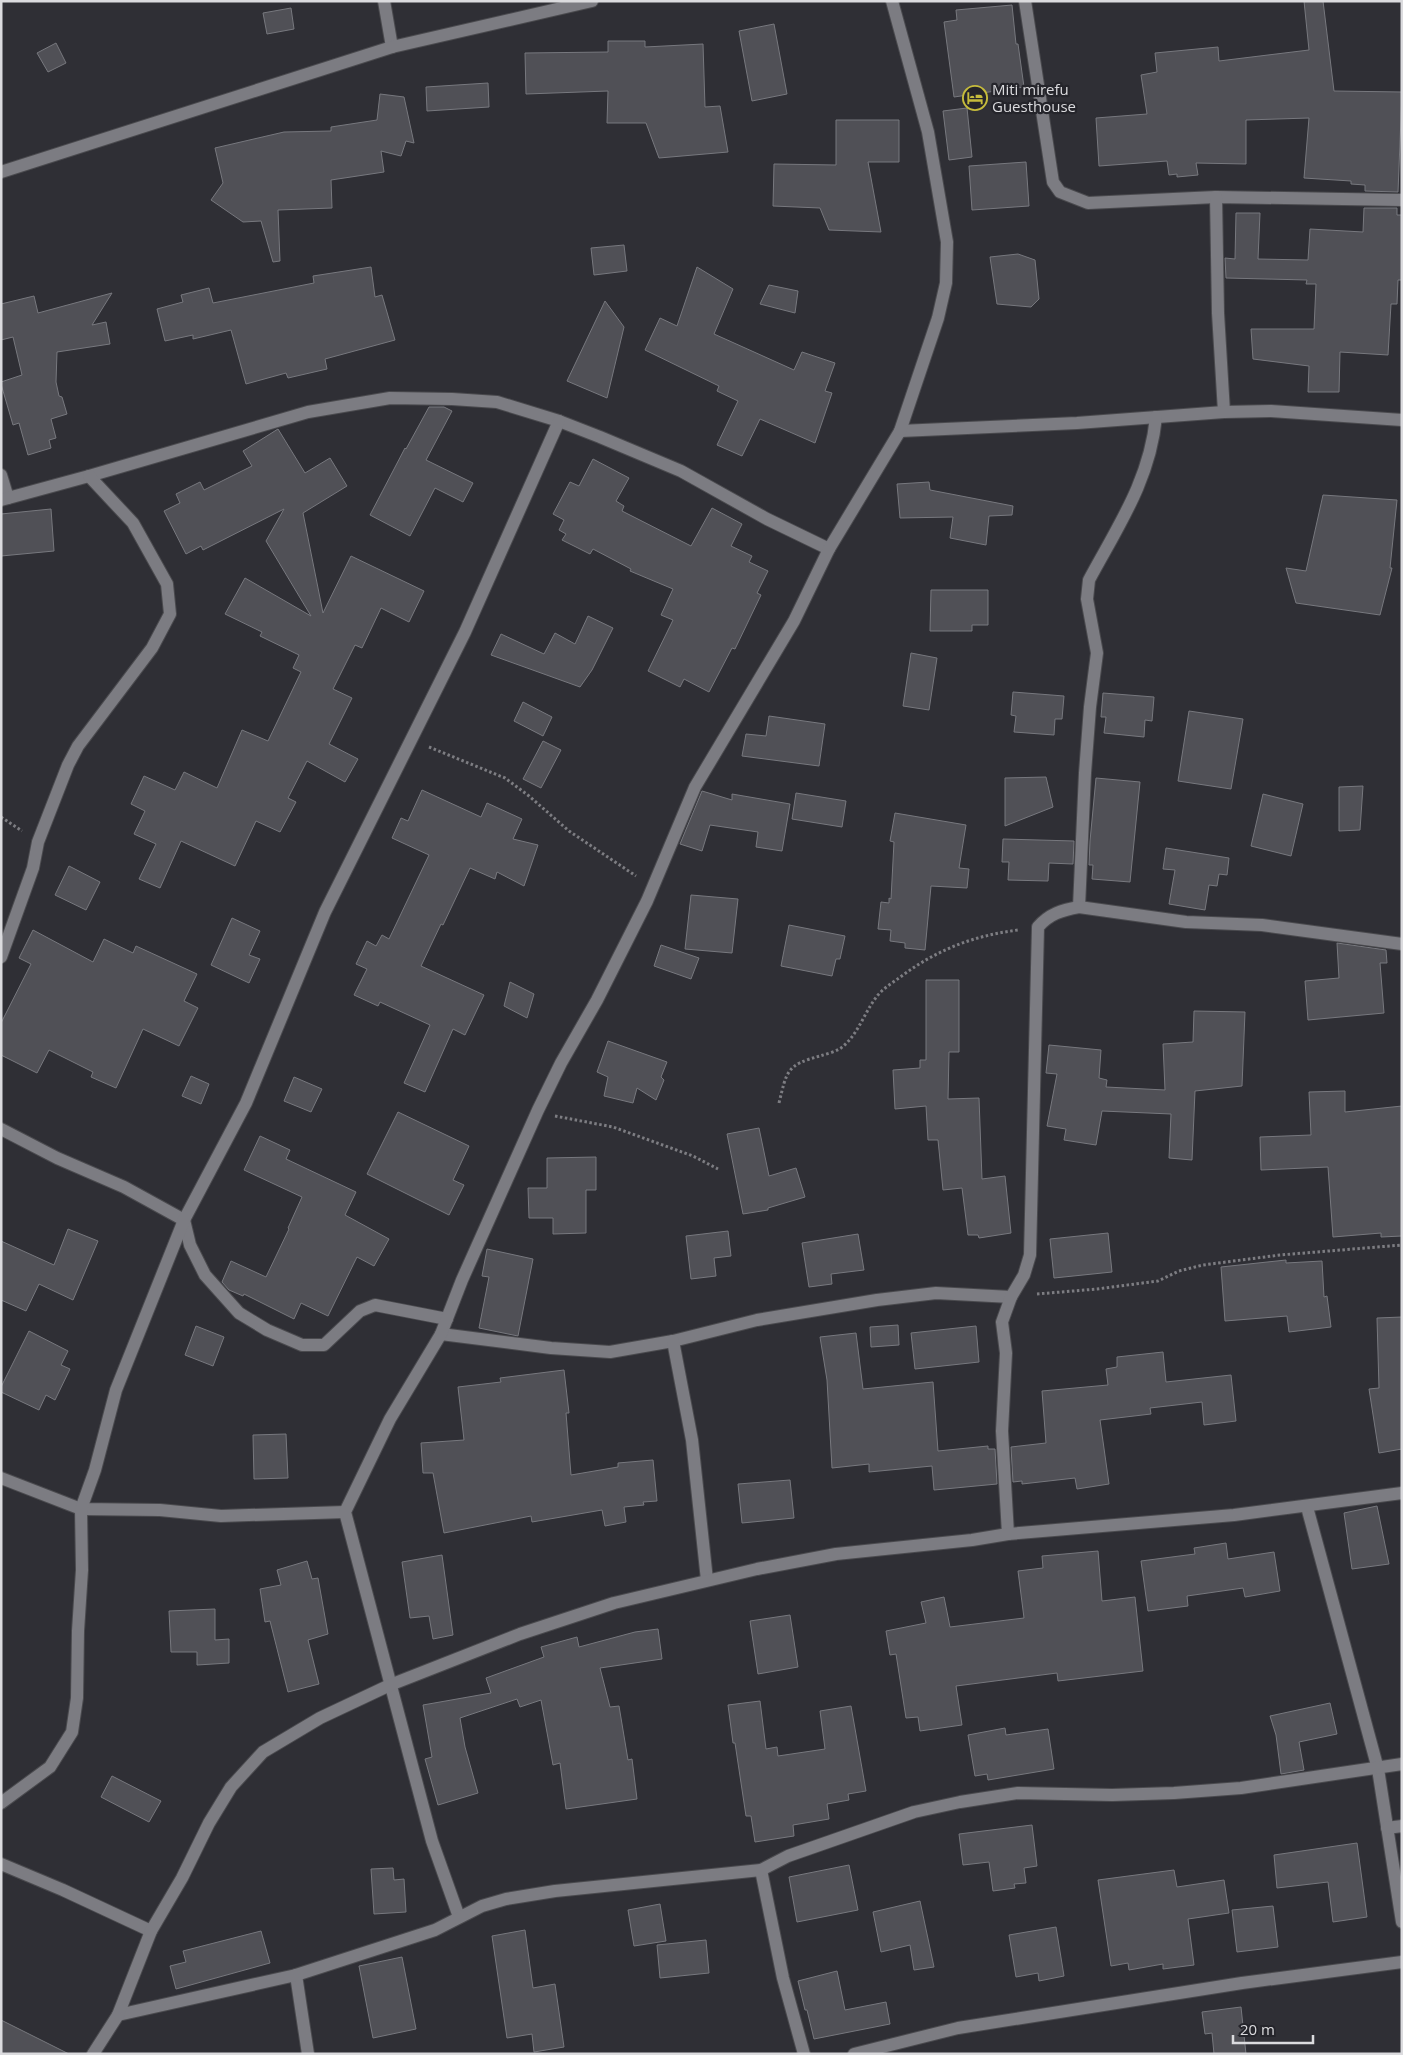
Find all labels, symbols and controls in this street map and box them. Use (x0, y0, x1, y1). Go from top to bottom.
place label: Miti mirefu Guesthouse (992, 79, 1076, 116)
hotel icon: Miti mirefu Guesthouse (962, 85, 988, 111)
scale bar (1233, 2012, 1313, 2044)
text: 20 m (1240, 2019, 1275, 2039)

